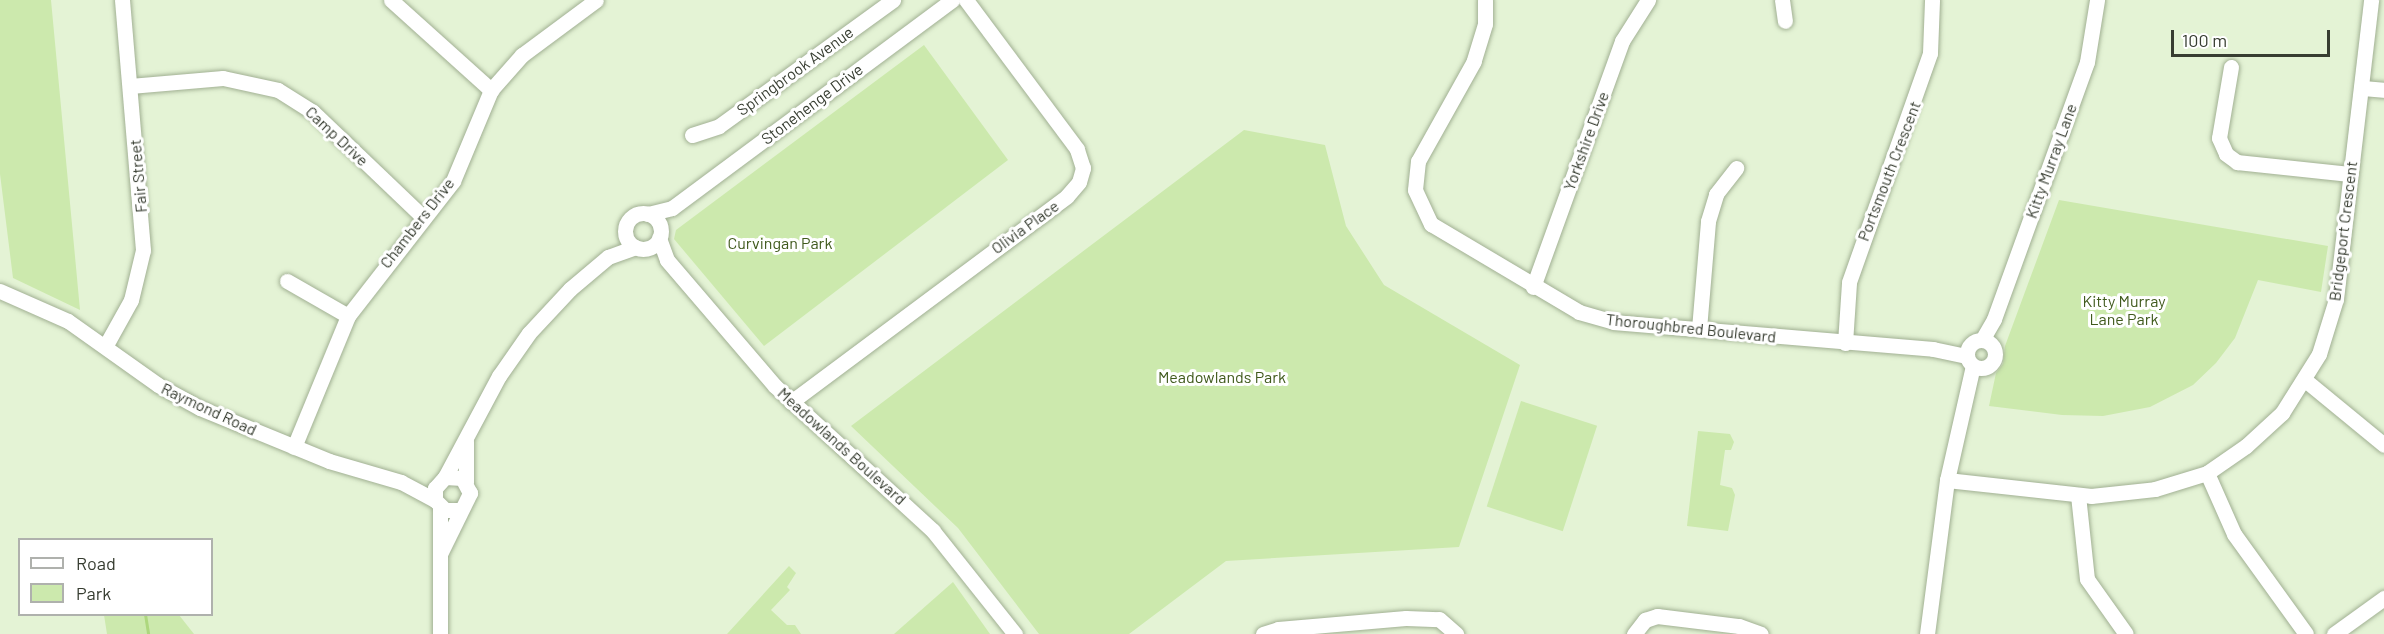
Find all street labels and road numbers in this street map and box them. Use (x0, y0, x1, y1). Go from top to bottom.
street label: Springbrook Avenue (733, 22, 857, 120)
street label: Stonehenge Drive (757, 60, 867, 148)
street label: Yorkshire Drive (1559, 89, 1613, 193)
street label: Portsmouth Crescent (1853, 98, 1925, 244)
street label: Kitty Murray Lane (2021, 101, 2081, 221)
street label: Camp Drive (302, 102, 372, 170)
street label: Fair Street (125, 139, 151, 213)
street label: Bridgeport Crescent (2325, 160, 2361, 302)
street label: Chambers Drive (376, 174, 458, 272)
street label: Olivia Place (987, 196, 1063, 258)
street label: Thoroughbred Boulevard (1605, 310, 1777, 346)
street label: Raymond Road (158, 379, 260, 439)
street label: Meadowlands Boulevard (774, 383, 910, 509)

